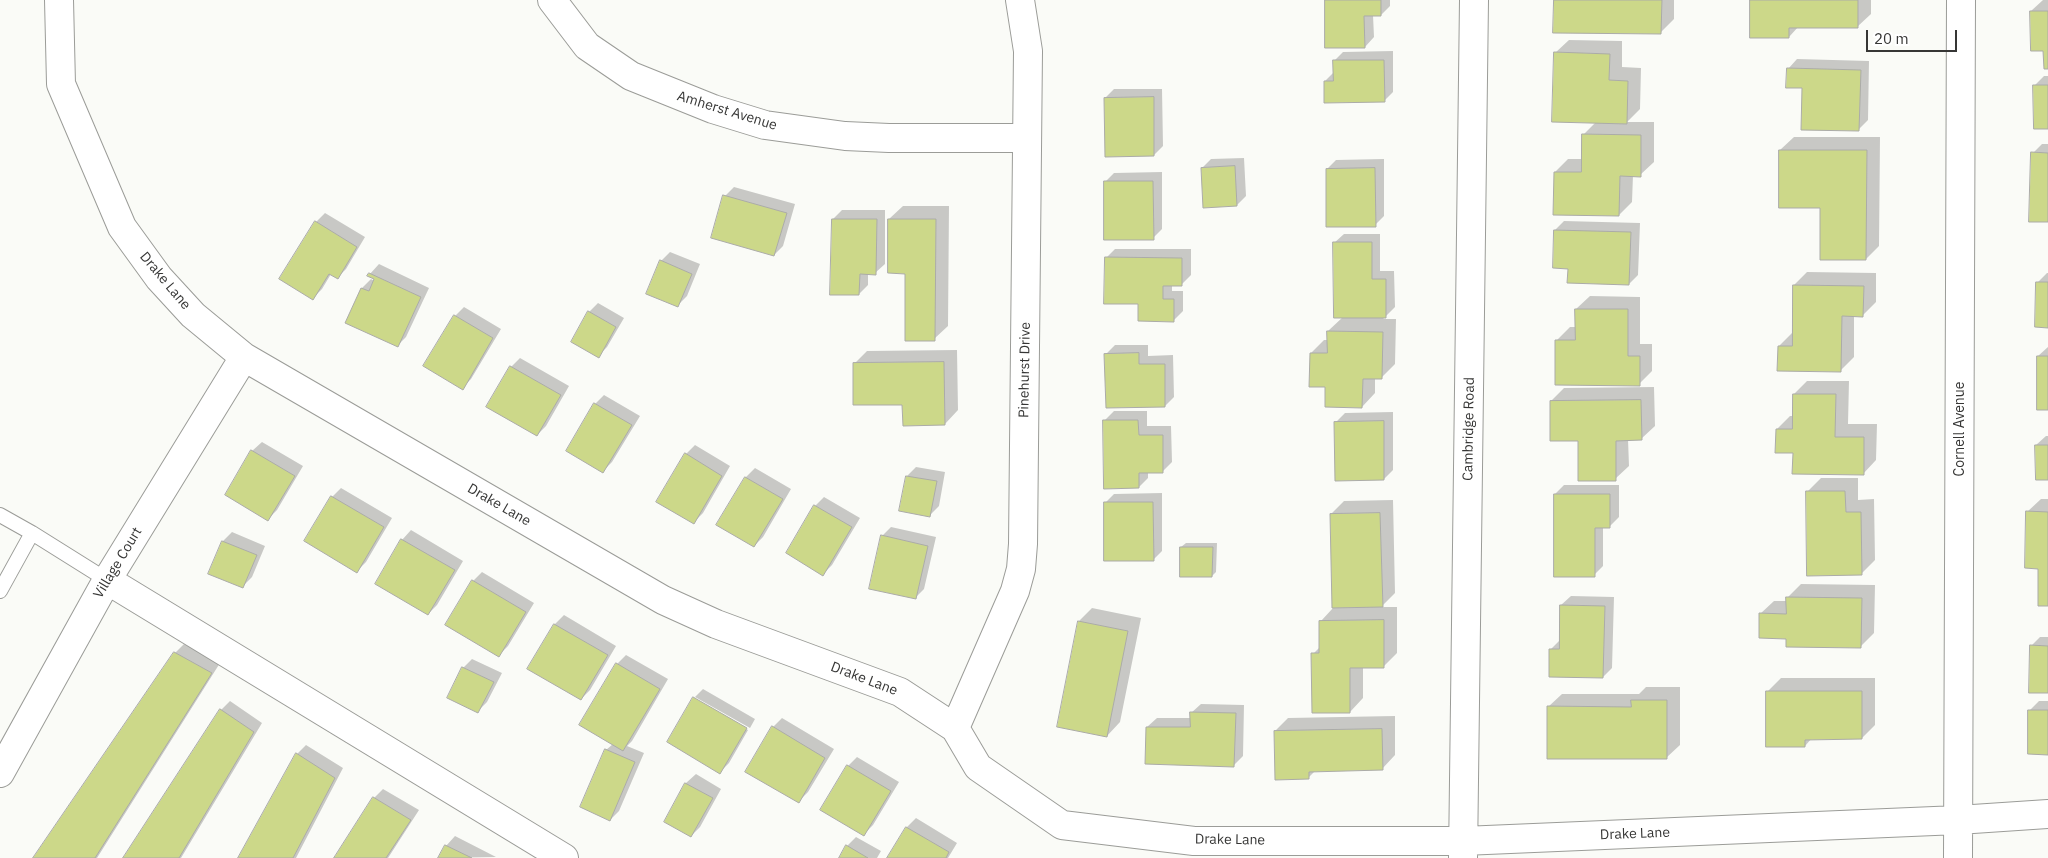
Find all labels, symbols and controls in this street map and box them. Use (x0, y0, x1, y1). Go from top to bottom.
scale bar (1868, 20, 1959, 52)
text: 20 m (1874, 29, 1909, 48)
street label: Amherst Avenue (675, 88, 779, 134)
street label: Drake Lane (136, 249, 194, 313)
street label: Pinehurst Drive (1016, 322, 1034, 418)
street label: Cambridge Road (1460, 377, 1478, 481)
street label: Cornell Avenue (1952, 382, 1968, 476)
street label: Drake Lane (464, 480, 534, 530)
street label: Village Court (90, 524, 146, 602)
street label: Drake Lane (828, 659, 900, 699)
street label: Drake Lane (1600, 824, 1670, 844)
street label: Drake Lane (1195, 831, 1265, 849)

